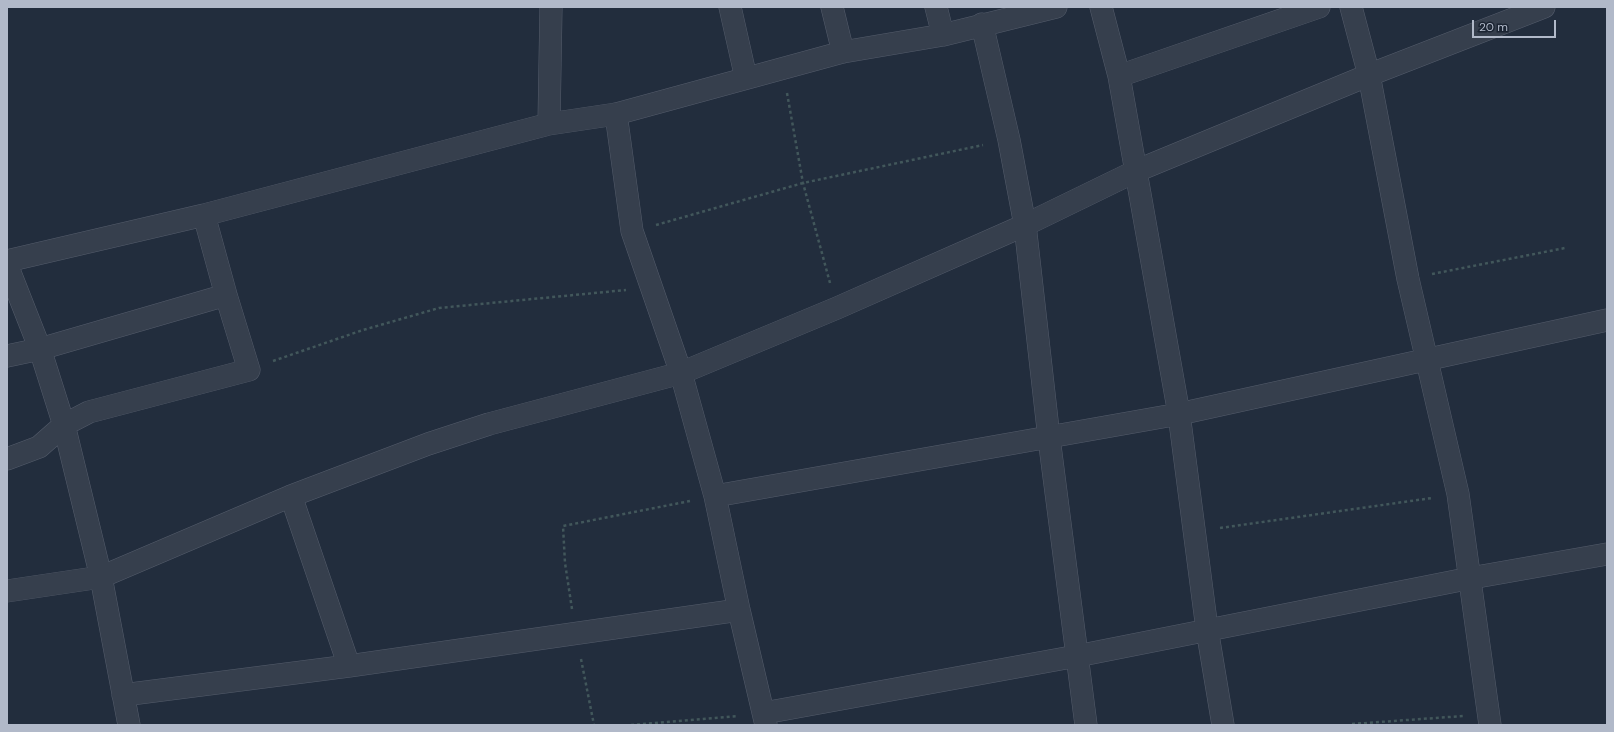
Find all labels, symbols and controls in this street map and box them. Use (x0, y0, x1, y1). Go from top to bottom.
scale bar (1474, 12, 1558, 38)
text: 20 m (1479, 19, 1508, 35)

